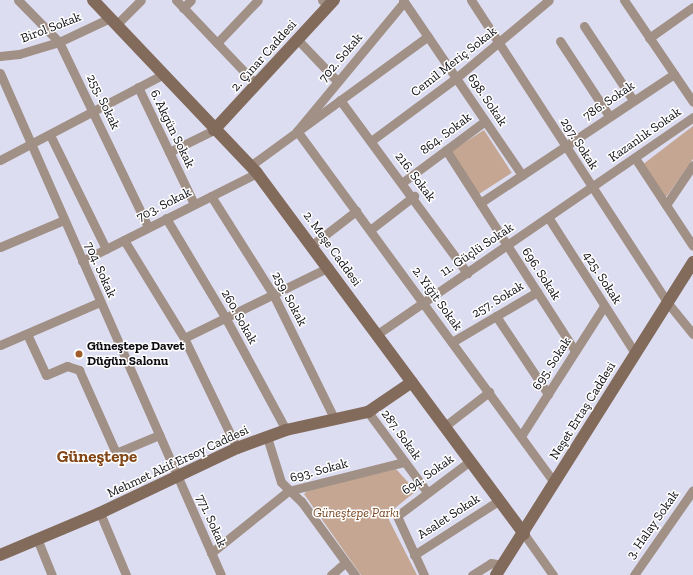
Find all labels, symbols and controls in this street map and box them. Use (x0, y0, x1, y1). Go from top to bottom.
street label: Birol Sokak (19, 9, 83, 47)
street label: 2. Çınar Caddesi (228, 17, 300, 95)
street label: Cemil Meriç Sokak (408, 24, 500, 100)
street label: 702. Sokak (316, 30, 366, 86)
street label: 698. Sokak (464, 71, 510, 129)
street label: 255. Sokak (83, 72, 123, 132)
street label: 786. Sokak (580, 78, 638, 124)
street label: 6. Akgün Sokak (146, 87, 198, 171)
street label: Kazanlık Sokak (606, 104, 684, 166)
street label: 864. Sokak (417, 110, 475, 158)
street label: 297. Sokak (557, 115, 601, 173)
street label: 216. Sokak (391, 149, 439, 205)
street label: 703. Sokak (134, 185, 194, 225)
street label: 2. Meşe Caddesi (300, 208, 364, 290)
street label: 11. Güçlü Sokak (437, 220, 517, 280)
street label: 704. Sokak (81, 240, 119, 300)
street label: 696. Sokak (518, 245, 564, 303)
street label: 425. Sokak (579, 249, 625, 307)
street label: 2. Yiğit Sokak (408, 264, 466, 334)
street label: 259. Sokak (268, 269, 310, 329)
street label: 257. Sokak (469, 278, 527, 322)
street label: 260. Sokak (218, 287, 260, 347)
street label: 695. Sokak (529, 335, 575, 393)
place label: Güneştepe Davet Düğün Salonu (87, 339, 185, 370)
marker: Güneştepe Davet Düğün Salonu (74, 349, 84, 359)
street label: Neşet Ertaş Caddesi (547, 359, 619, 463)
street label: 287. Sokak (378, 407, 424, 463)
street label: Mehmet Akif Ersoy Caddesi (105, 422, 251, 502)
district label: Güneştepe (57, 447, 137, 467)
street label: 694. Sokak (399, 451, 457, 499)
street label: 693. Sokak (288, 456, 350, 486)
street label: 3. Halay Sokak (624, 488, 682, 562)
street label: Asalet Sokak (415, 491, 483, 543)
street label: 771. Sokak (192, 492, 230, 550)
park label: Güneştepe Parkı (313, 505, 399, 521)

